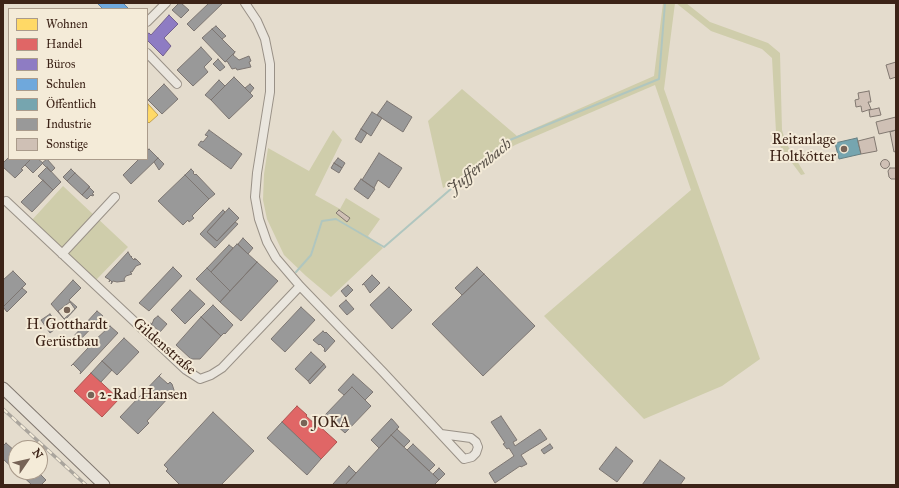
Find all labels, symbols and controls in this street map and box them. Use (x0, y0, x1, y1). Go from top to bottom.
legend (8, 8, 148, 160)
text: Wohnen (46, 17, 88, 31)
text: Handel (46, 37, 82, 51)
text: Büros (46, 57, 75, 71)
text: Schulen (46, 77, 86, 91)
text: Öffentlich (46, 97, 96, 111)
text: Industrie (46, 117, 91, 131)
place label: Reitanlage Holtkötter (769, 131, 836, 166)
water label: Juffernbach (444, 135, 516, 199)
text: Sonstige (46, 137, 88, 151)
marker: Reitanlage Holtkötter (839, 144, 849, 154)
marker: H. Gotthardt Gerüstbau (62, 305, 72, 315)
street label: Gildenstraße (129, 315, 199, 379)
place label: H. Gotthardt Gerüstbau (26, 316, 108, 351)
place label: 2-Rad Hansen (99, 386, 187, 404)
marker: 2-Rad Hansen (86, 390, 96, 400)
place label: JOKA (312, 414, 350, 432)
marker: JOKA (299, 418, 309, 428)
north arrow (8, 440, 48, 480)
text: N (30, 446, 46, 461)

